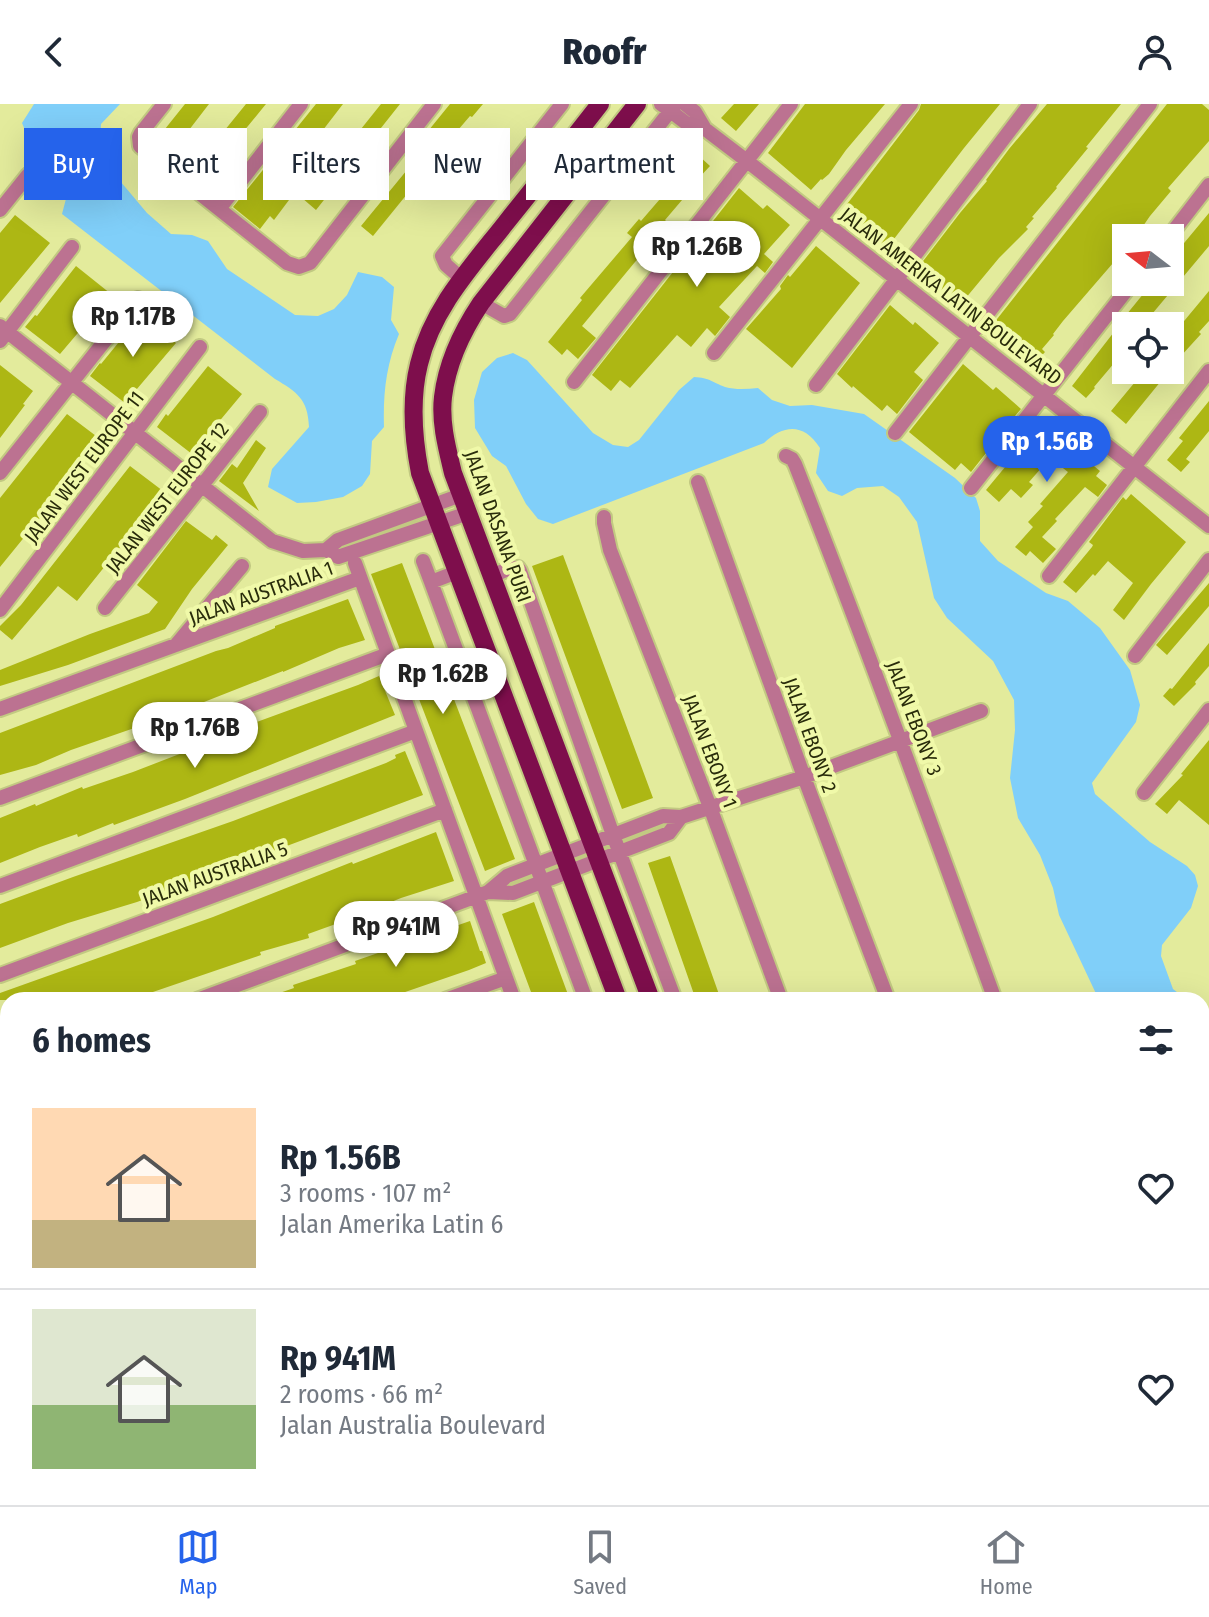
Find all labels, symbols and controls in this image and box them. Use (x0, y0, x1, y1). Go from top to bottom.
icon: back (32, 30, 76, 74)
text: Roofr (563, 30, 646, 74)
icon: person (1133, 30, 1177, 74)
chip: Buy (24, 128, 122, 200)
chip: Rent (138, 128, 247, 200)
chip: Filters (263, 128, 389, 200)
chip: New (405, 128, 510, 200)
chip: Apartment (526, 128, 703, 200)
street label: JALAN AMERIKA LATIN BOULEVARD (835, 202, 1067, 390)
pin: Rp 1.26B (614, 221, 780, 289)
north arrow (1112, 224, 1184, 296)
map controls (1112, 224, 1184, 384)
text: Rp 1.26B (651, 231, 743, 262)
pin: Rp 1.17B (50, 291, 216, 359)
text: Rp 1.17B (90, 301, 176, 332)
button: locate (1112, 312, 1184, 384)
street label: JALAN WEST EUROPE 11 (19, 386, 149, 548)
pin: Rp 1.56B (964, 416, 1130, 484)
street label: JALAN WEST EUROPE 12 (100, 417, 234, 578)
text: Rp 1.56B (1001, 426, 1093, 457)
street label: JALAN DASANA PURI (459, 447, 537, 605)
street label: JALAN AUSTRALIA 1 (186, 556, 336, 630)
pin: Rp 1.62B (360, 648, 526, 716)
street label: JALAN EBONY 3 (881, 657, 947, 779)
text: Rp 1.62B (398, 658, 488, 689)
street label: JALAN EBONY 2 (778, 674, 842, 796)
street label: JALAN EBONY 1 (677, 691, 743, 811)
pin: Rp 1.76B (112, 702, 278, 770)
text: Rp 1.76B (150, 712, 240, 743)
street label: JALAN AUSTRALIA 5 (139, 837, 291, 911)
pin: Rp 941M (322, 901, 470, 969)
text: Rp 941M (352, 911, 440, 942)
icon: filters (1134, 1018, 1178, 1062)
text: 6 homes (32, 1020, 151, 1061)
text: Rp 1.56B (280, 1137, 401, 1178)
icon: home (96, 1140, 192, 1236)
icon: heart (1134, 1166, 1178, 1210)
text: 3 rooms · 107 m² (280, 1178, 452, 1209)
text: Jalan Amerika Latin 6 (280, 1209, 503, 1240)
text: Rp 941M (280, 1338, 396, 1379)
icon: home (96, 1341, 192, 1437)
icon: heart (1134, 1367, 1178, 1411)
text: 2 rooms · 66 m² (280, 1379, 443, 1410)
text: Jalan Australia Boulevard (280, 1410, 546, 1441)
tab: Map (176, 1525, 220, 1600)
tab: Saved (573, 1525, 627, 1600)
tab: Home (980, 1525, 1033, 1600)

